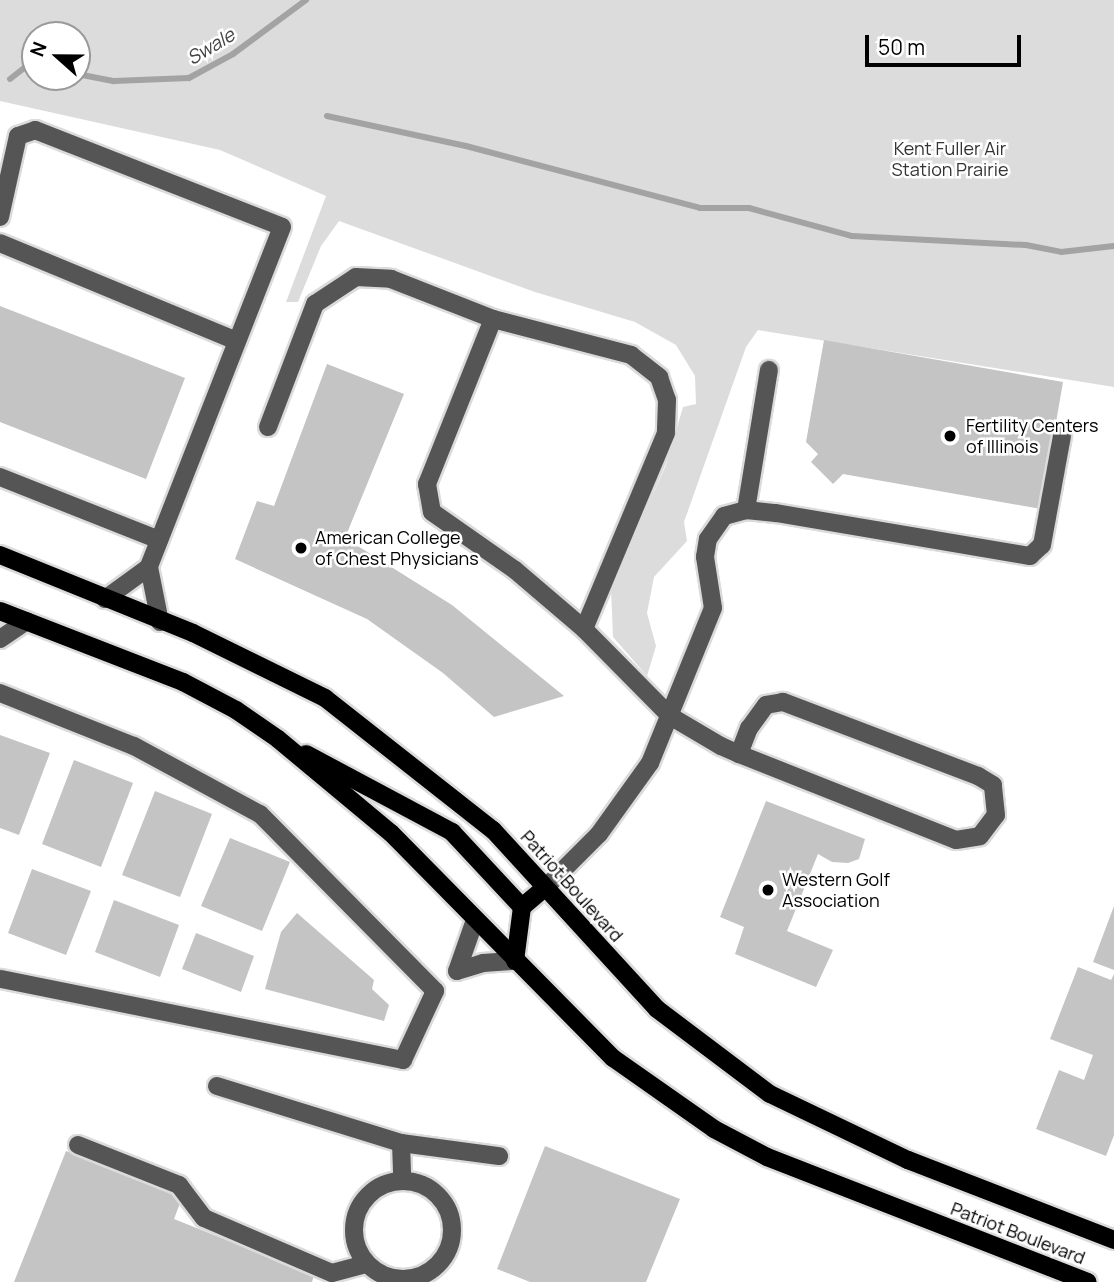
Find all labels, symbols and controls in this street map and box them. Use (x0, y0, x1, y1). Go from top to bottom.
north arrow (21, 21, 91, 91)
scale bar (869, 21, 1025, 65)
water label: Swale (183, 24, 239, 70)
text: 50 m (878, 33, 925, 61)
text: N (24, 38, 53, 60)
park label: Kent Fuller Air Station Prairie (891, 138, 1009, 180)
place label: Fertility Centers of Illinois (966, 415, 1098, 458)
marker: Fertility Centers of Illinois (940, 426, 960, 446)
place label: American College of Chest Physicians (315, 527, 479, 570)
marker: American College of Chest Physicians (293, 540, 309, 556)
street label: Patriot Boulevard (516, 826, 628, 946)
place label: Western Golf Association (782, 869, 890, 912)
marker: Western Golf Association (760, 882, 776, 898)
street label: Patriot Boulevard (948, 1197, 1088, 1269)

